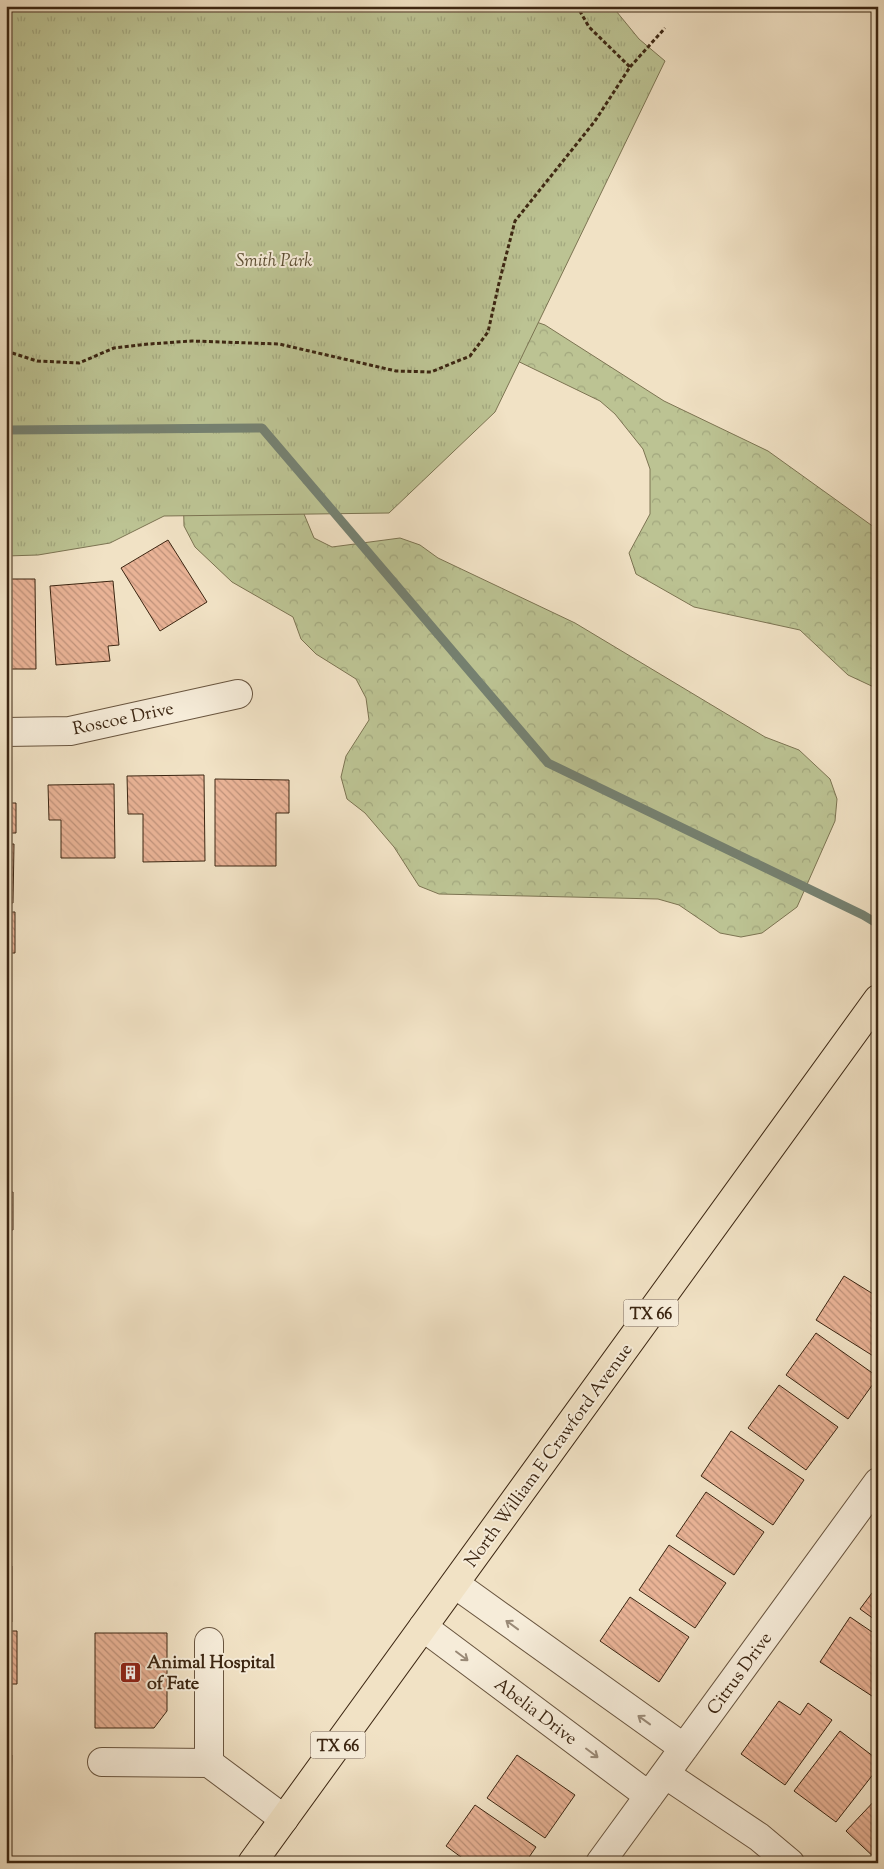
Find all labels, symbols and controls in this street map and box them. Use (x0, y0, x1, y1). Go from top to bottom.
park label: Smith Park (236, 249, 312, 275)
street label: Roscoe Drive (70, 697, 176, 743)
road number: TX 66 (624, 1300, 678, 1326)
street label: North William E Crawford Avenue (459, 1339, 640, 1574)
one-way arrow (505, 1620, 519, 1630)
street label: Citrus Drive (702, 1627, 780, 1721)
place label: Animal Hospital of Fate (147, 1651, 276, 1698)
one-way arrow (455, 1651, 469, 1661)
building icon: Animal Hospital of Fate (119, 1660, 143, 1684)
street label: Abelia Drive (488, 1673, 582, 1753)
one-way arrow (637, 1715, 651, 1725)
road number: TX 66 (310, 1732, 366, 1758)
one-way arrow (585, 1748, 599, 1758)

